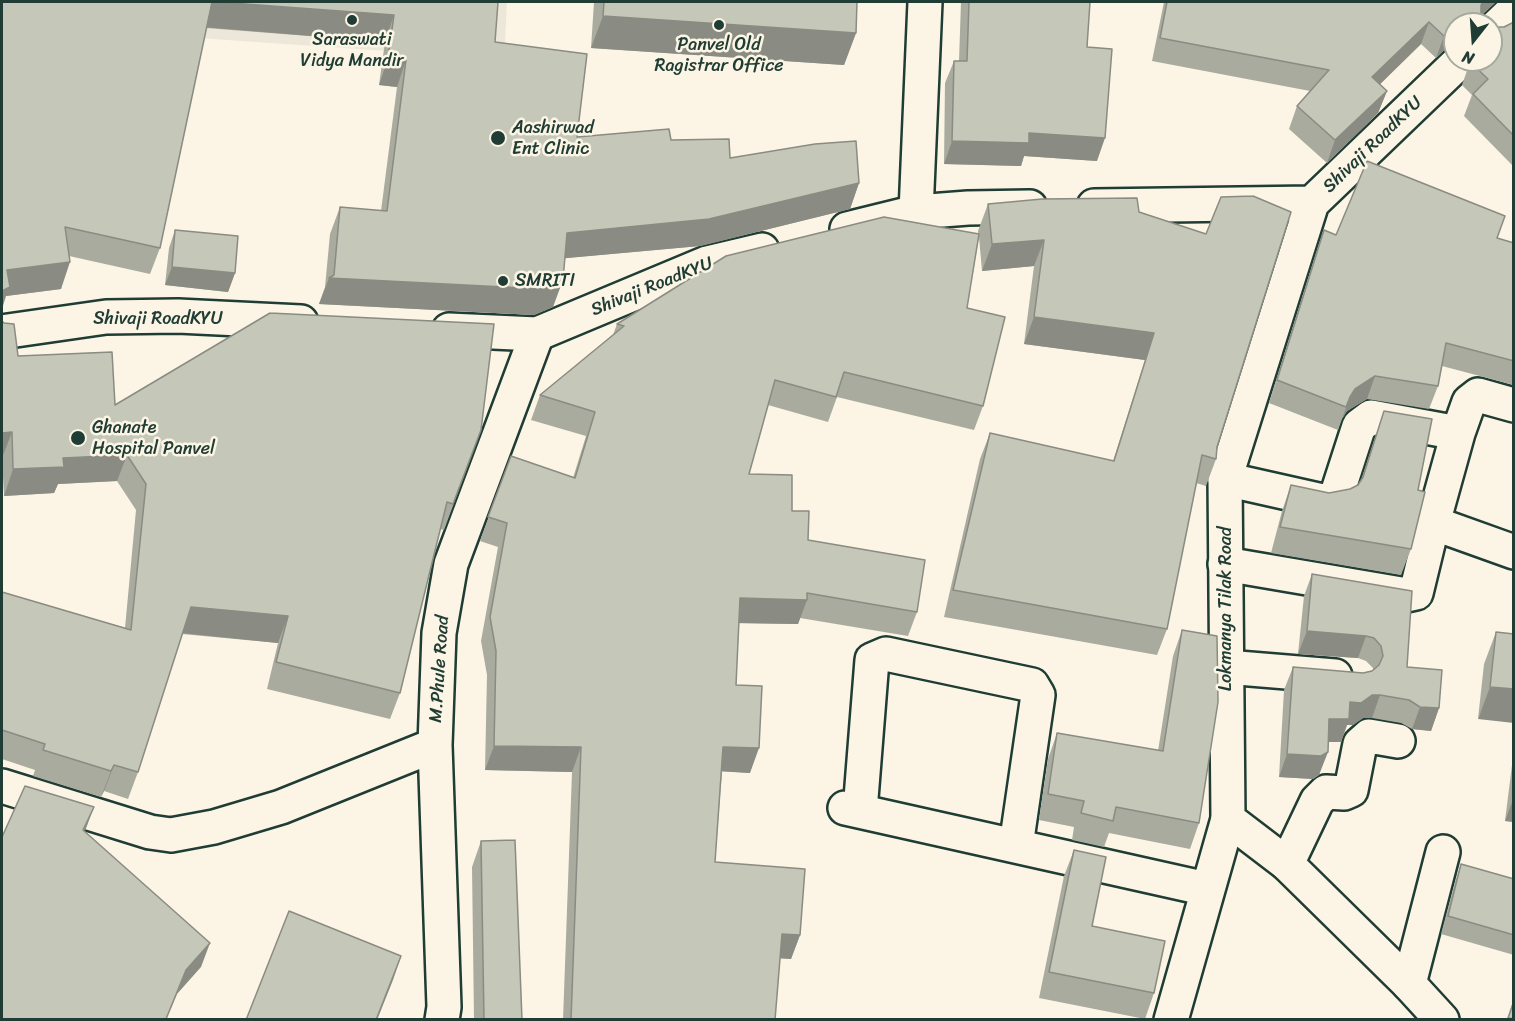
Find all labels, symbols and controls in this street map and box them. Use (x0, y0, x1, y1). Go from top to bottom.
north arrow (1443, 12, 1503, 72)
marker: Saraswati Vidya Mandir (345, 13, 359, 27)
marker: Panvel Old Ragistrar Office (712, 18, 726, 32)
place label: Saraswati Vidya Mandir (300, 29, 404, 72)
place label: Panvel Old Ragistrar Office (655, 34, 783, 76)
text: N (1459, 42, 1478, 73)
street label: Shivaji RoadKYU (1319, 92, 1427, 198)
place label: Aashirwad Ent Clinic (512, 117, 594, 160)
marker: Aashirwad Ent Clinic (489, 129, 507, 147)
street label: Shivaji RoadKYU (588, 253, 716, 321)
place label: SMRITI (515, 270, 575, 292)
marker: SMRITI (496, 274, 510, 288)
street label: Shivaji RoadKYU (93, 308, 223, 330)
place label: Ghanate Hospital Panvel (92, 417, 215, 460)
marker: Ghanate Hospital Panvel (69, 429, 87, 447)
street label: Lokmanya Tilak Road (1215, 527, 1237, 691)
street label: M.Phule Road (425, 615, 455, 723)

